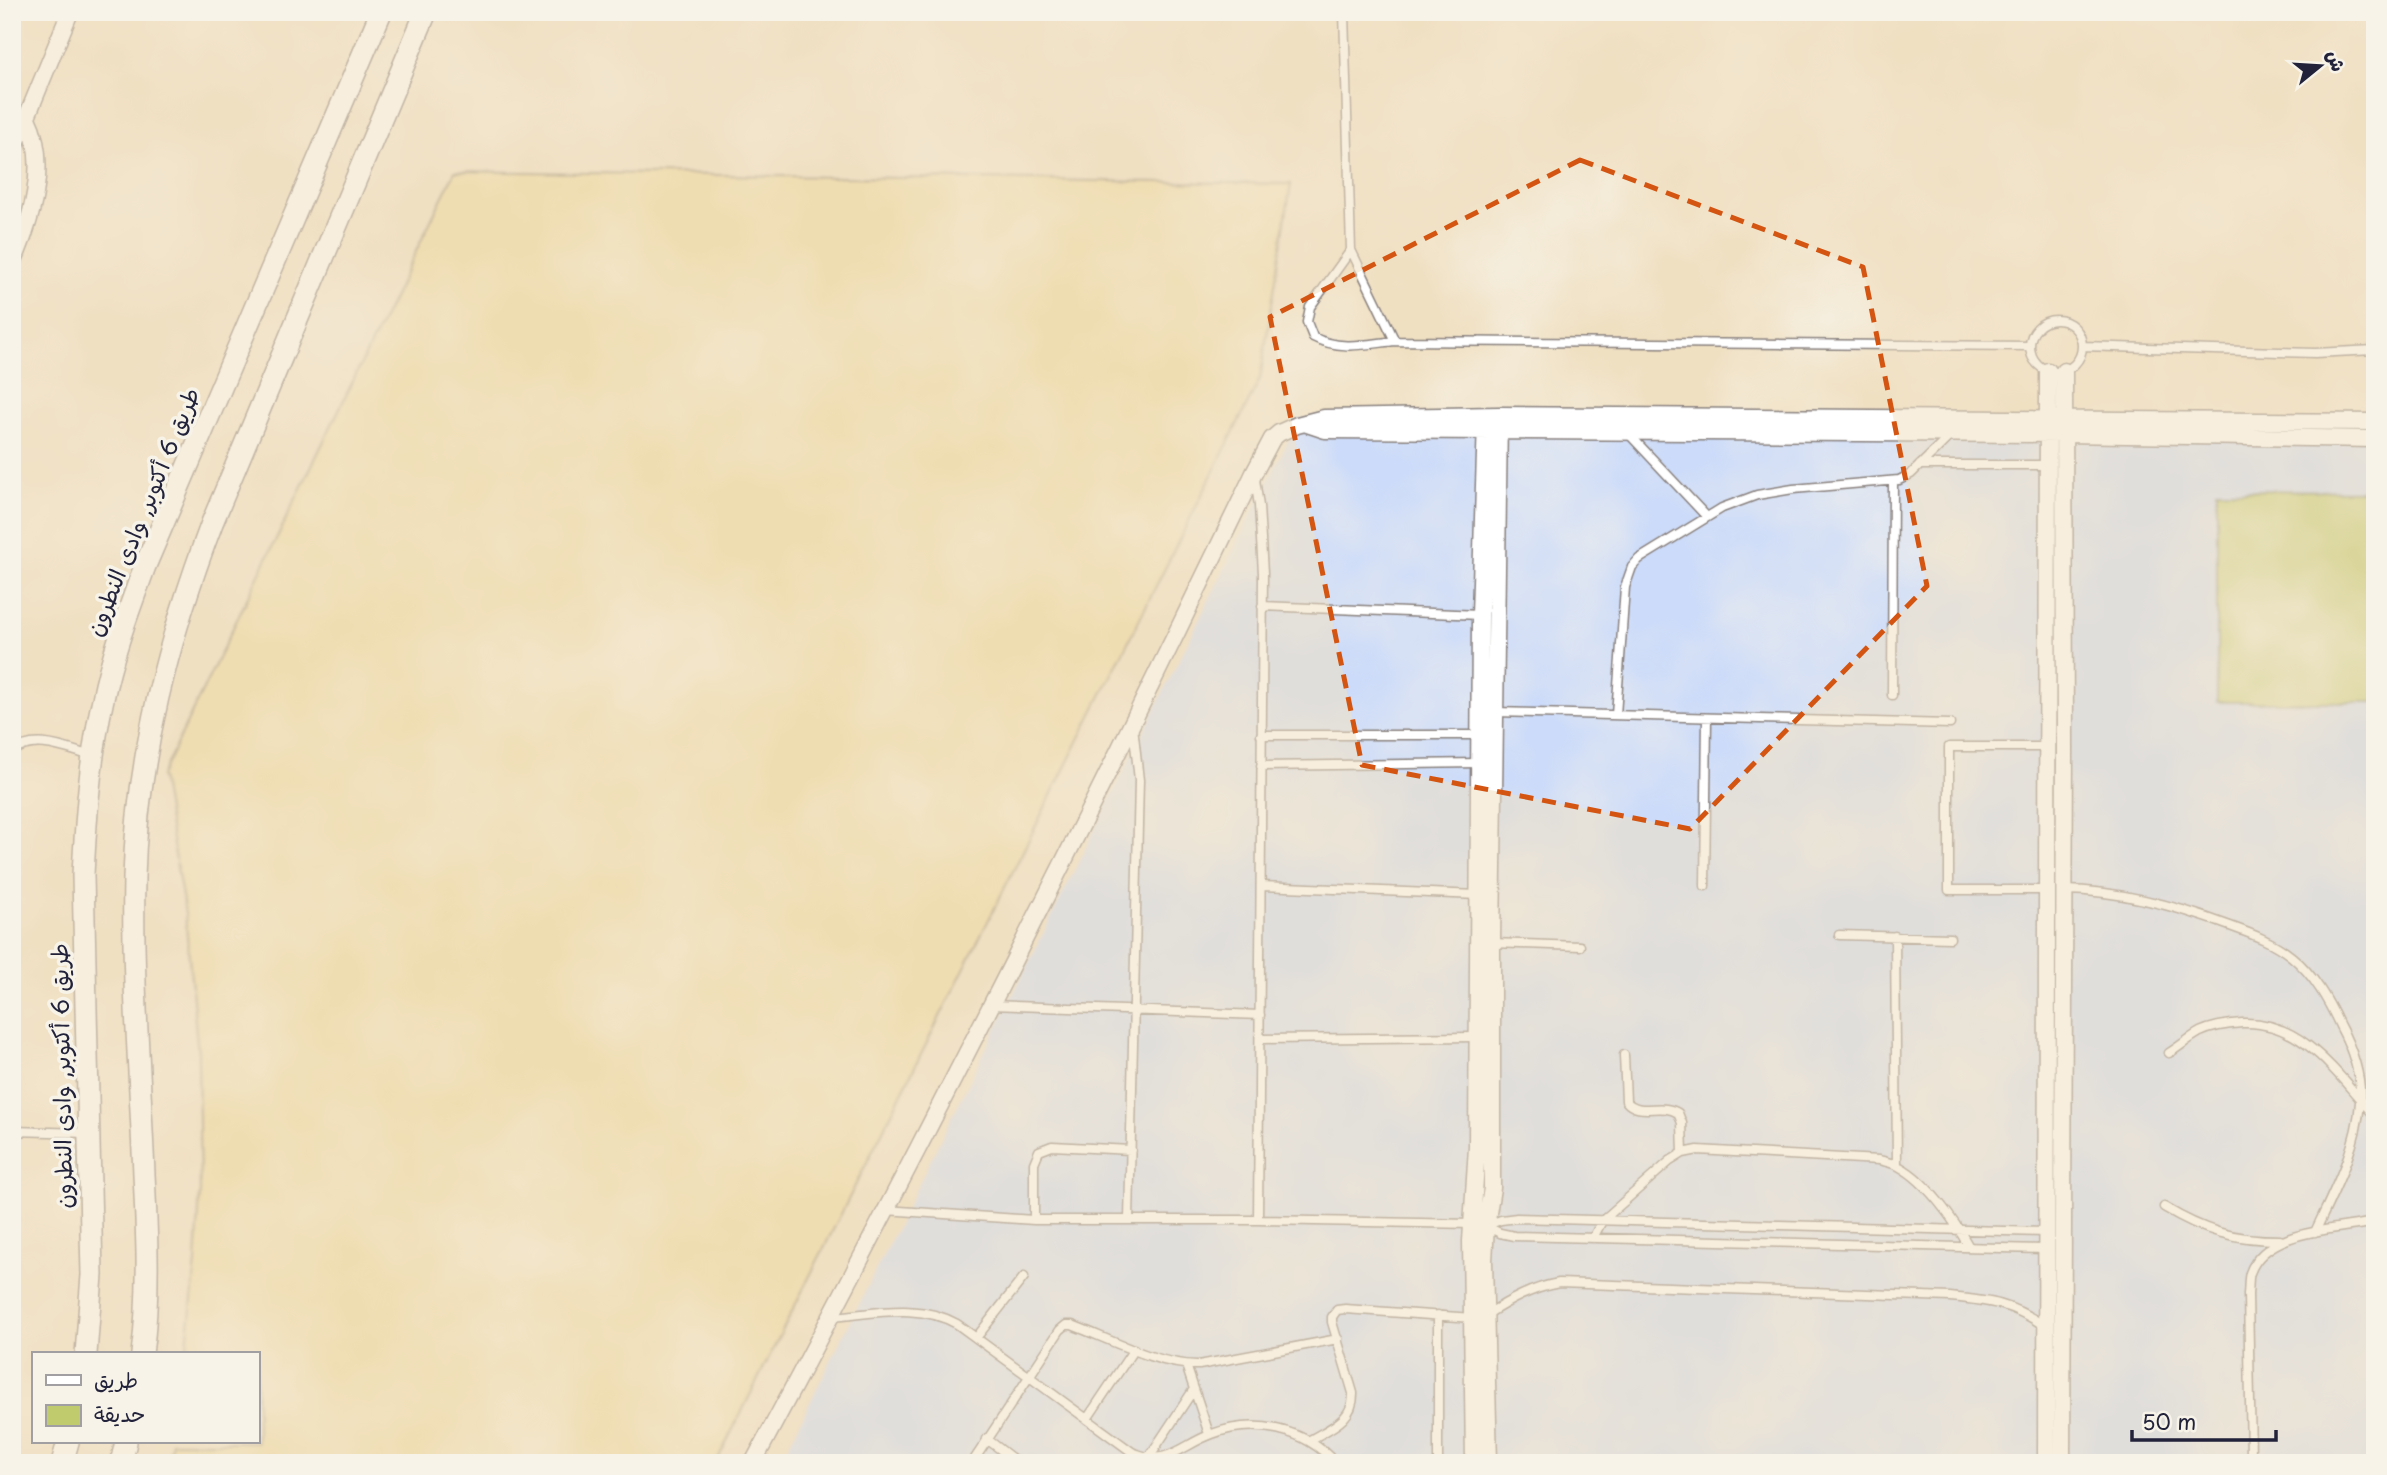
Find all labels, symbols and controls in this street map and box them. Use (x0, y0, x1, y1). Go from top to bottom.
north arrow (2286, 32, 2356, 102)
text: ش (2321, 46, 2354, 75)
street label: طريق 6 أكتوبر, وادى النطرون (76, 382, 208, 641)
street label: طريق 6 أكتوبر, وادى النطرون (41, 943, 80, 1209)
legend (32, 1352, 259, 1444)
text: طريق (94, 1363, 138, 1395)
text: حديقة (94, 1397, 145, 1429)
scale bar (2132, 1398, 2275, 1442)
text: 50 m (2142, 1405, 2196, 1437)

